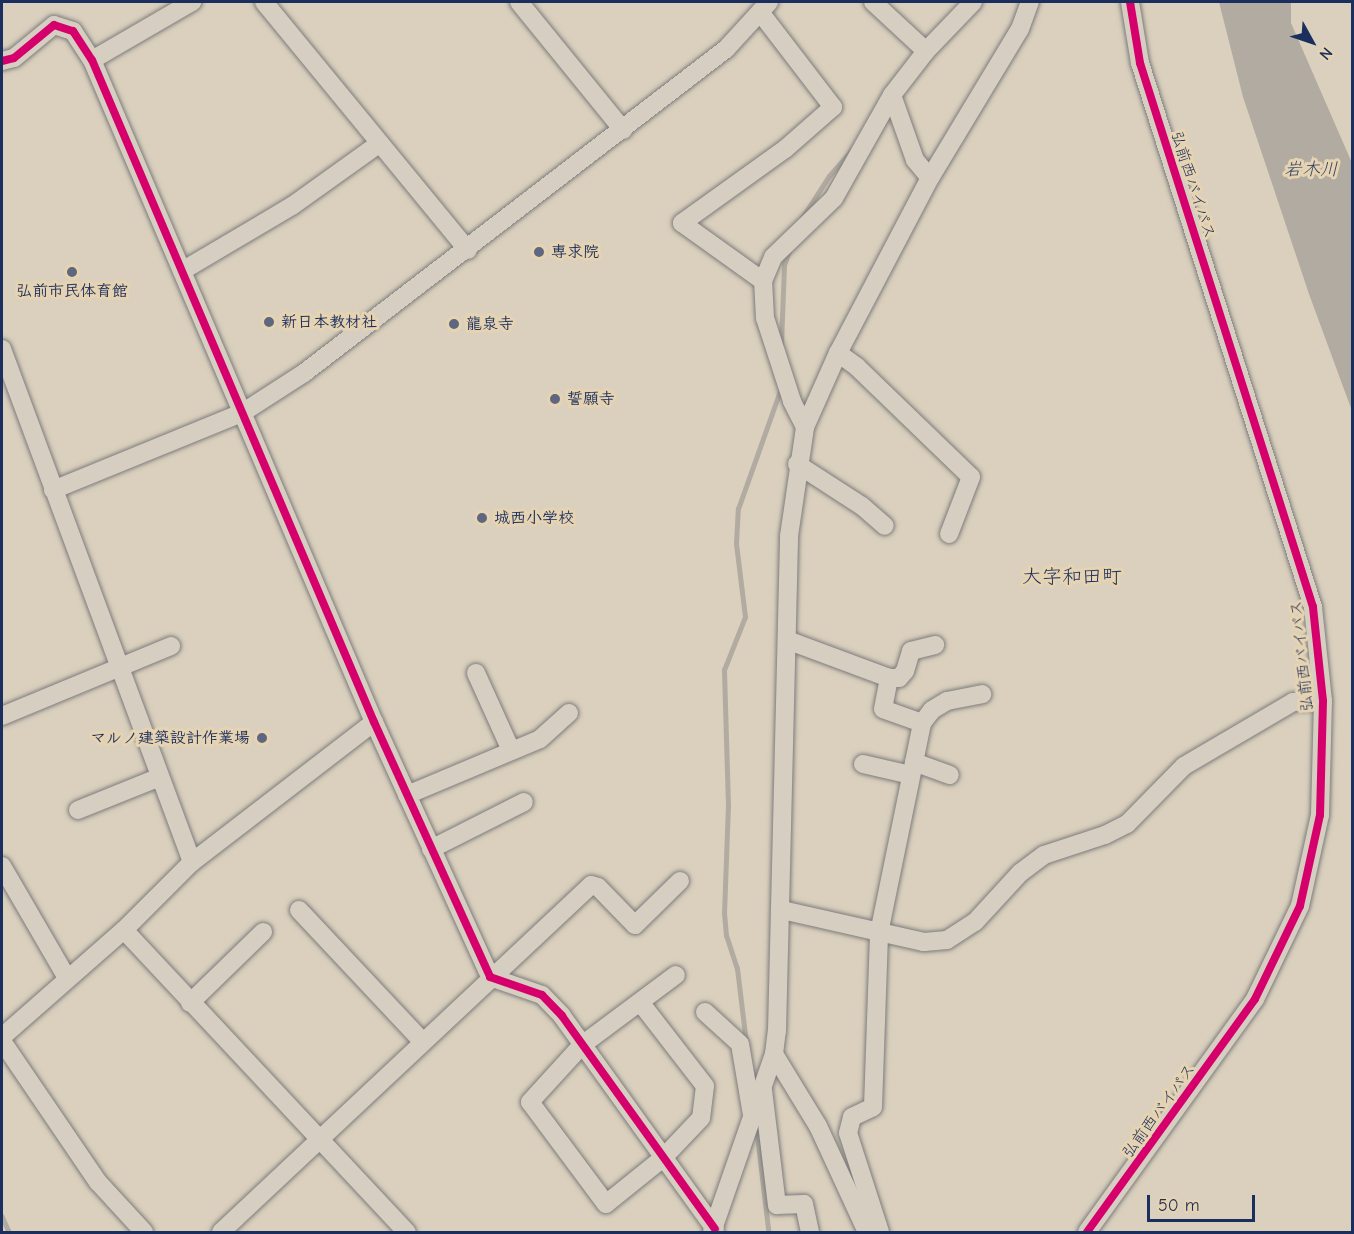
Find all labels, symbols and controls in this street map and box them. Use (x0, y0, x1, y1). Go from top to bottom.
north arrow (1282, 12, 1342, 72)
text: N (1316, 44, 1336, 63)
street label: 弘前西バイパス (1167, 129, 1219, 241)
water label: 岩木川 (1284, 159, 1338, 181)
place label: 専求院 (551, 242, 599, 262)
marker: 専求院 (532, 245, 546, 259)
marker: 弘前市民体育館 (65, 265, 79, 279)
place label: 弘前市民体育館 (16, 281, 128, 301)
place label: 新日本教材社 (281, 312, 377, 332)
place label: 龍泉寺 (466, 314, 514, 334)
marker: 新日本教材社 (262, 315, 276, 329)
marker: 龍泉寺 (447, 317, 461, 331)
place label: 誓願寺 (567, 389, 615, 409)
marker: 誓願寺 (548, 392, 562, 406)
place label: 城西小学校 (494, 508, 574, 528)
marker: 城西小学校 (475, 511, 489, 525)
district label: 大字和田町 (1022, 564, 1122, 588)
street label: 弘前西バイパス (1287, 599, 1317, 713)
place label: マルノ建築設計作業場 (90, 728, 250, 748)
marker: マルノ建築設計作業場 (255, 731, 269, 745)
street label: 弘前西バイパス (1118, 1060, 1200, 1162)
scale bar (1150, 1183, 1258, 1221)
text: 50 m (1158, 1195, 1200, 1216)

